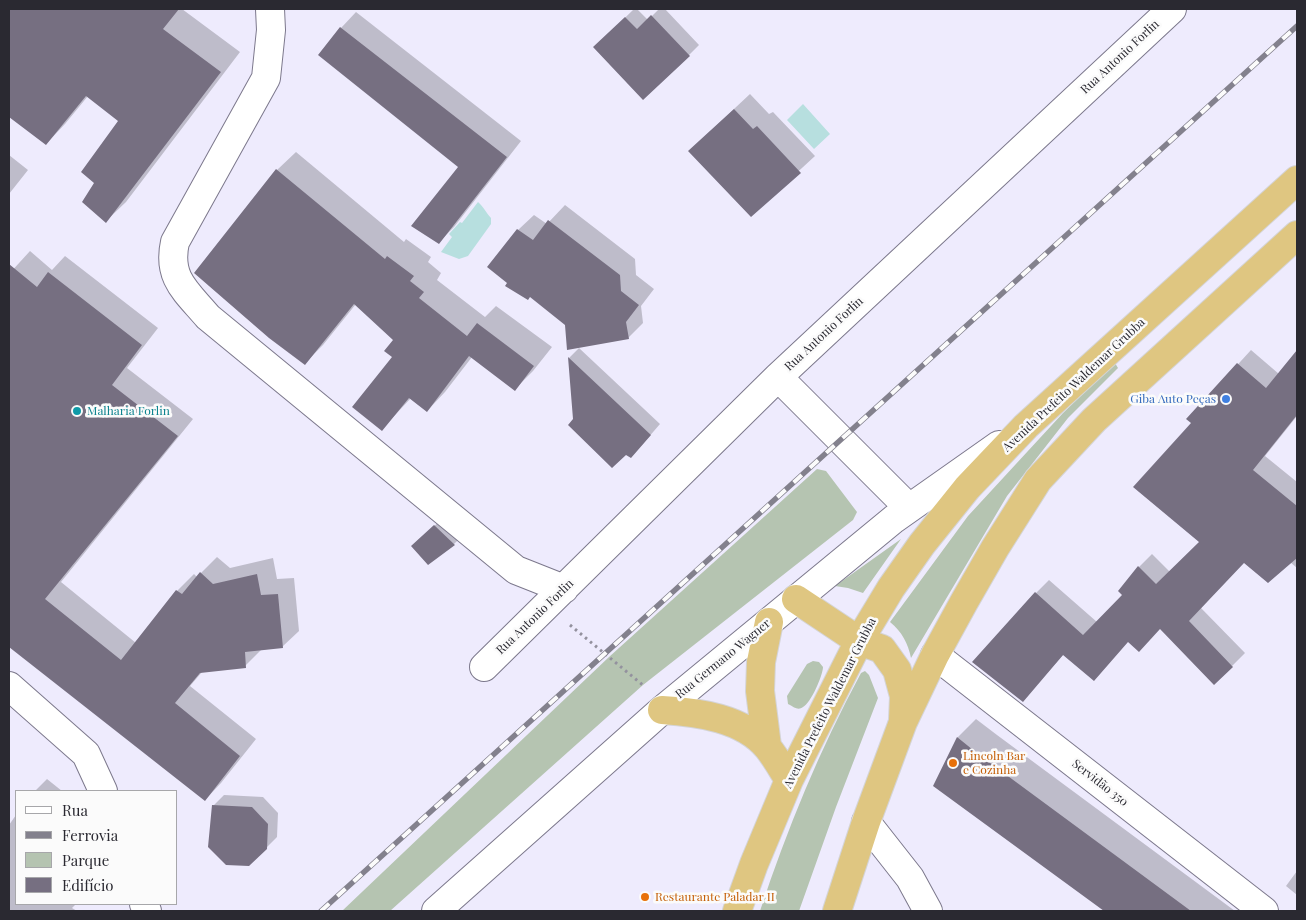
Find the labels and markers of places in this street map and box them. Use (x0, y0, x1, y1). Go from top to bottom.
place label: Giba Auto Peças (1130, 392, 1216, 406)
marker: Giba Auto Peças (1220, 393, 1232, 405)
place label: Malharia Forlin (87, 404, 170, 418)
marker: Malharia Forlin (71, 405, 83, 417)
place label: Lincoln Bar e Cozinha (963, 749, 1025, 777)
marker: Lincoln Bar e Cozinha (947, 757, 959, 769)
place label: Restaurante Paladar II (655, 890, 775, 904)
marker: Restaurante Paladar II (639, 891, 651, 903)

